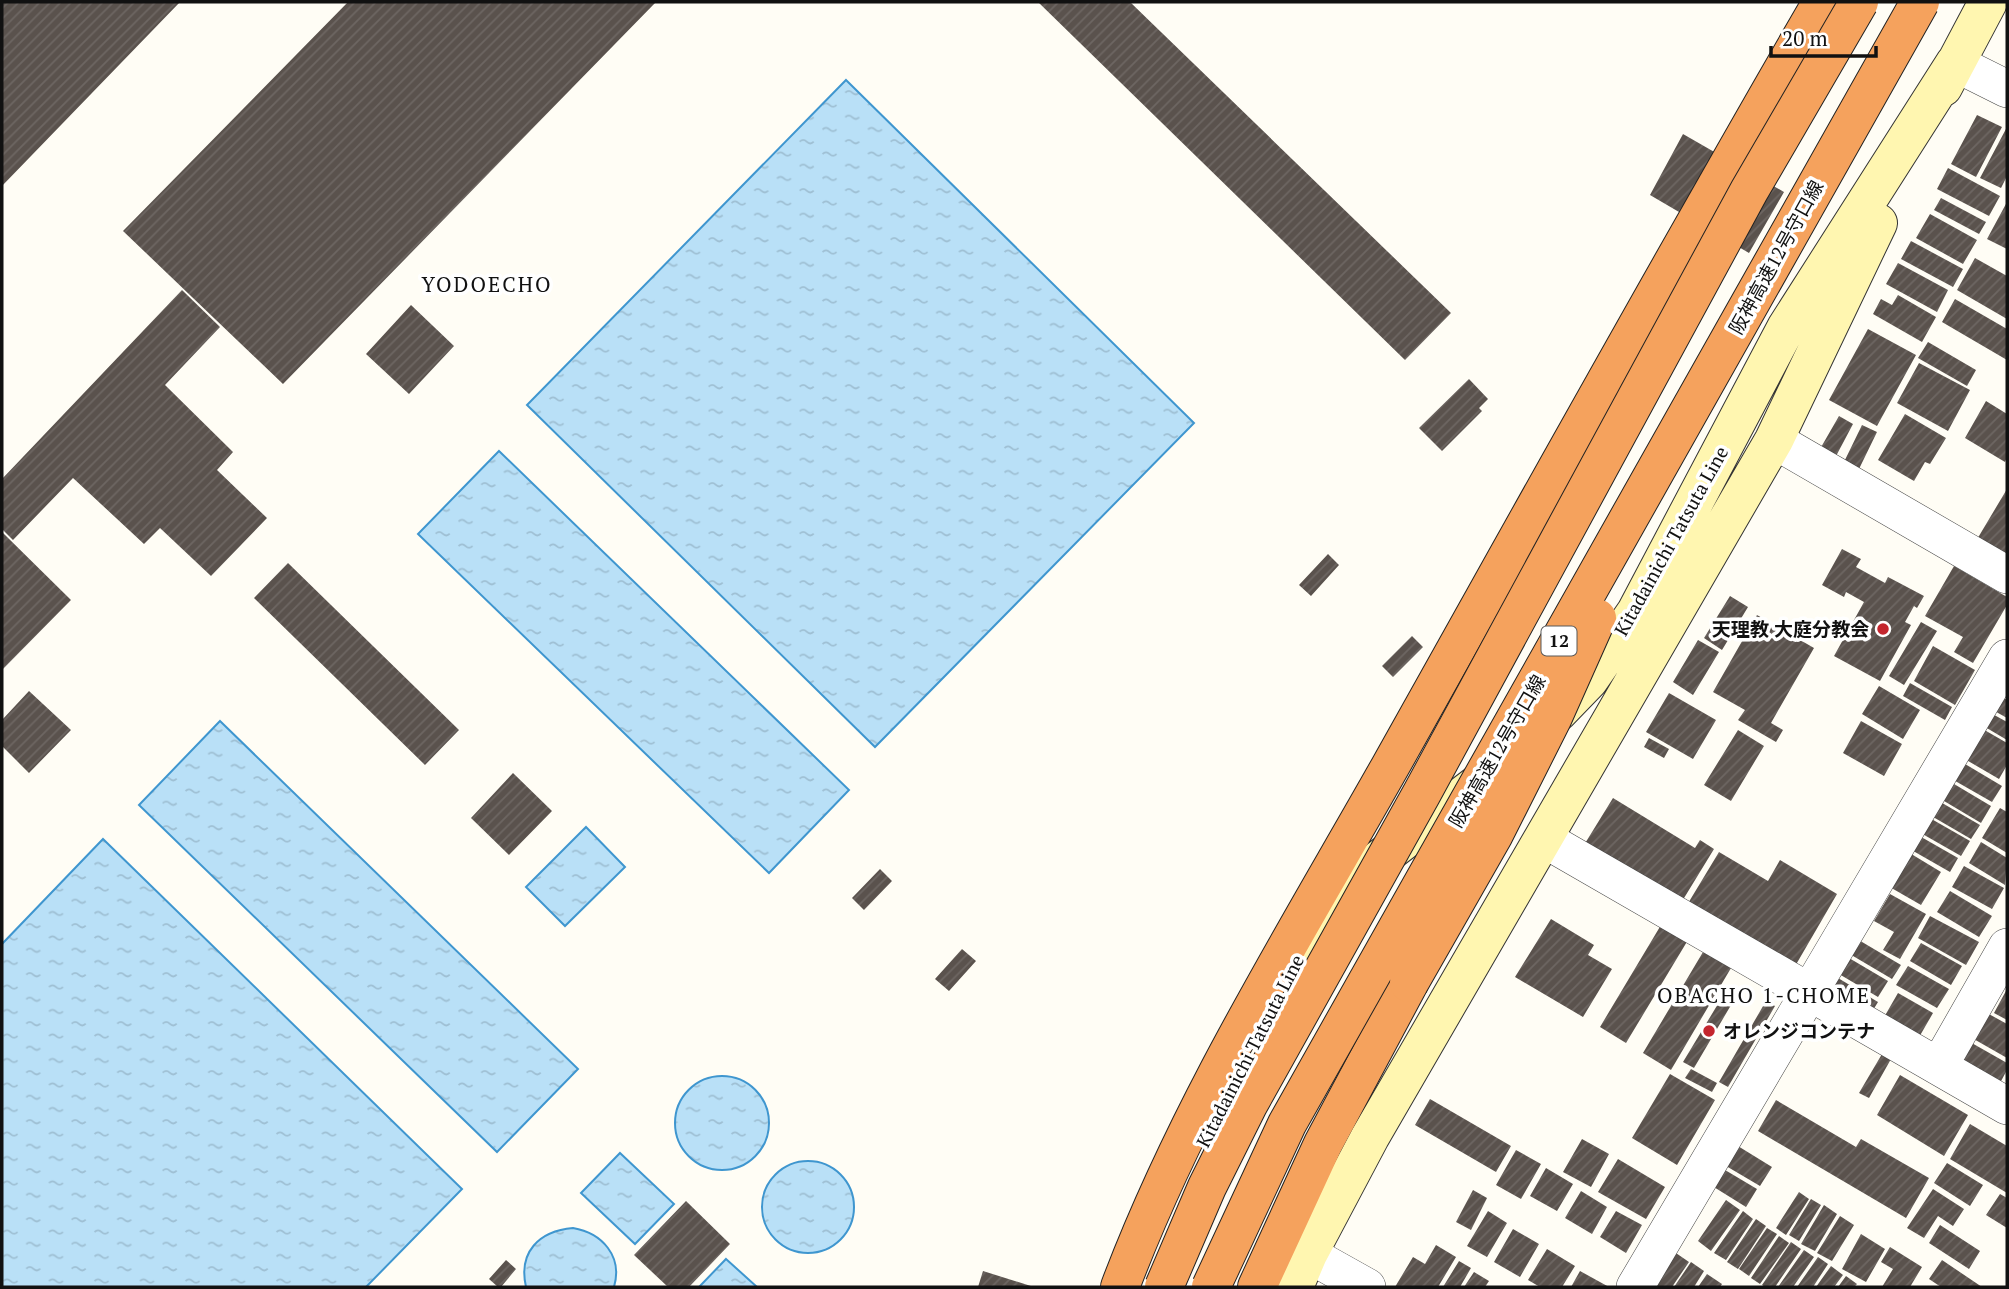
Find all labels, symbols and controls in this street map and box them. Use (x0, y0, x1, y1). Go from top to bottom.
scale bar (1771, 14, 1876, 58)
text: 20 m (1782, 24, 1828, 52)
street label: 阪神高速12号守口線 (1723, 175, 1828, 338)
district label: YODOECHO (421, 270, 553, 298)
street label: Kitadainichi Tatsuta Line (1608, 442, 1733, 640)
place label: 天理教 大庭分教会 (1712, 616, 1869, 641)
marker: 天理教 大庭分教会 (1875, 621, 1891, 637)
road number: 12 (1542, 626, 1576, 656)
street label: 阪神高速12号守口線 (1443, 670, 1550, 832)
street label: Kitadainichi Tatsuta Line (1190, 950, 1309, 1151)
district label: OBACHO 1-CHOME (1657, 981, 1871, 1009)
place label: オレンジコンテナ (1723, 1018, 1875, 1043)
marker: オレンジコンテナ (1701, 1023, 1717, 1039)

